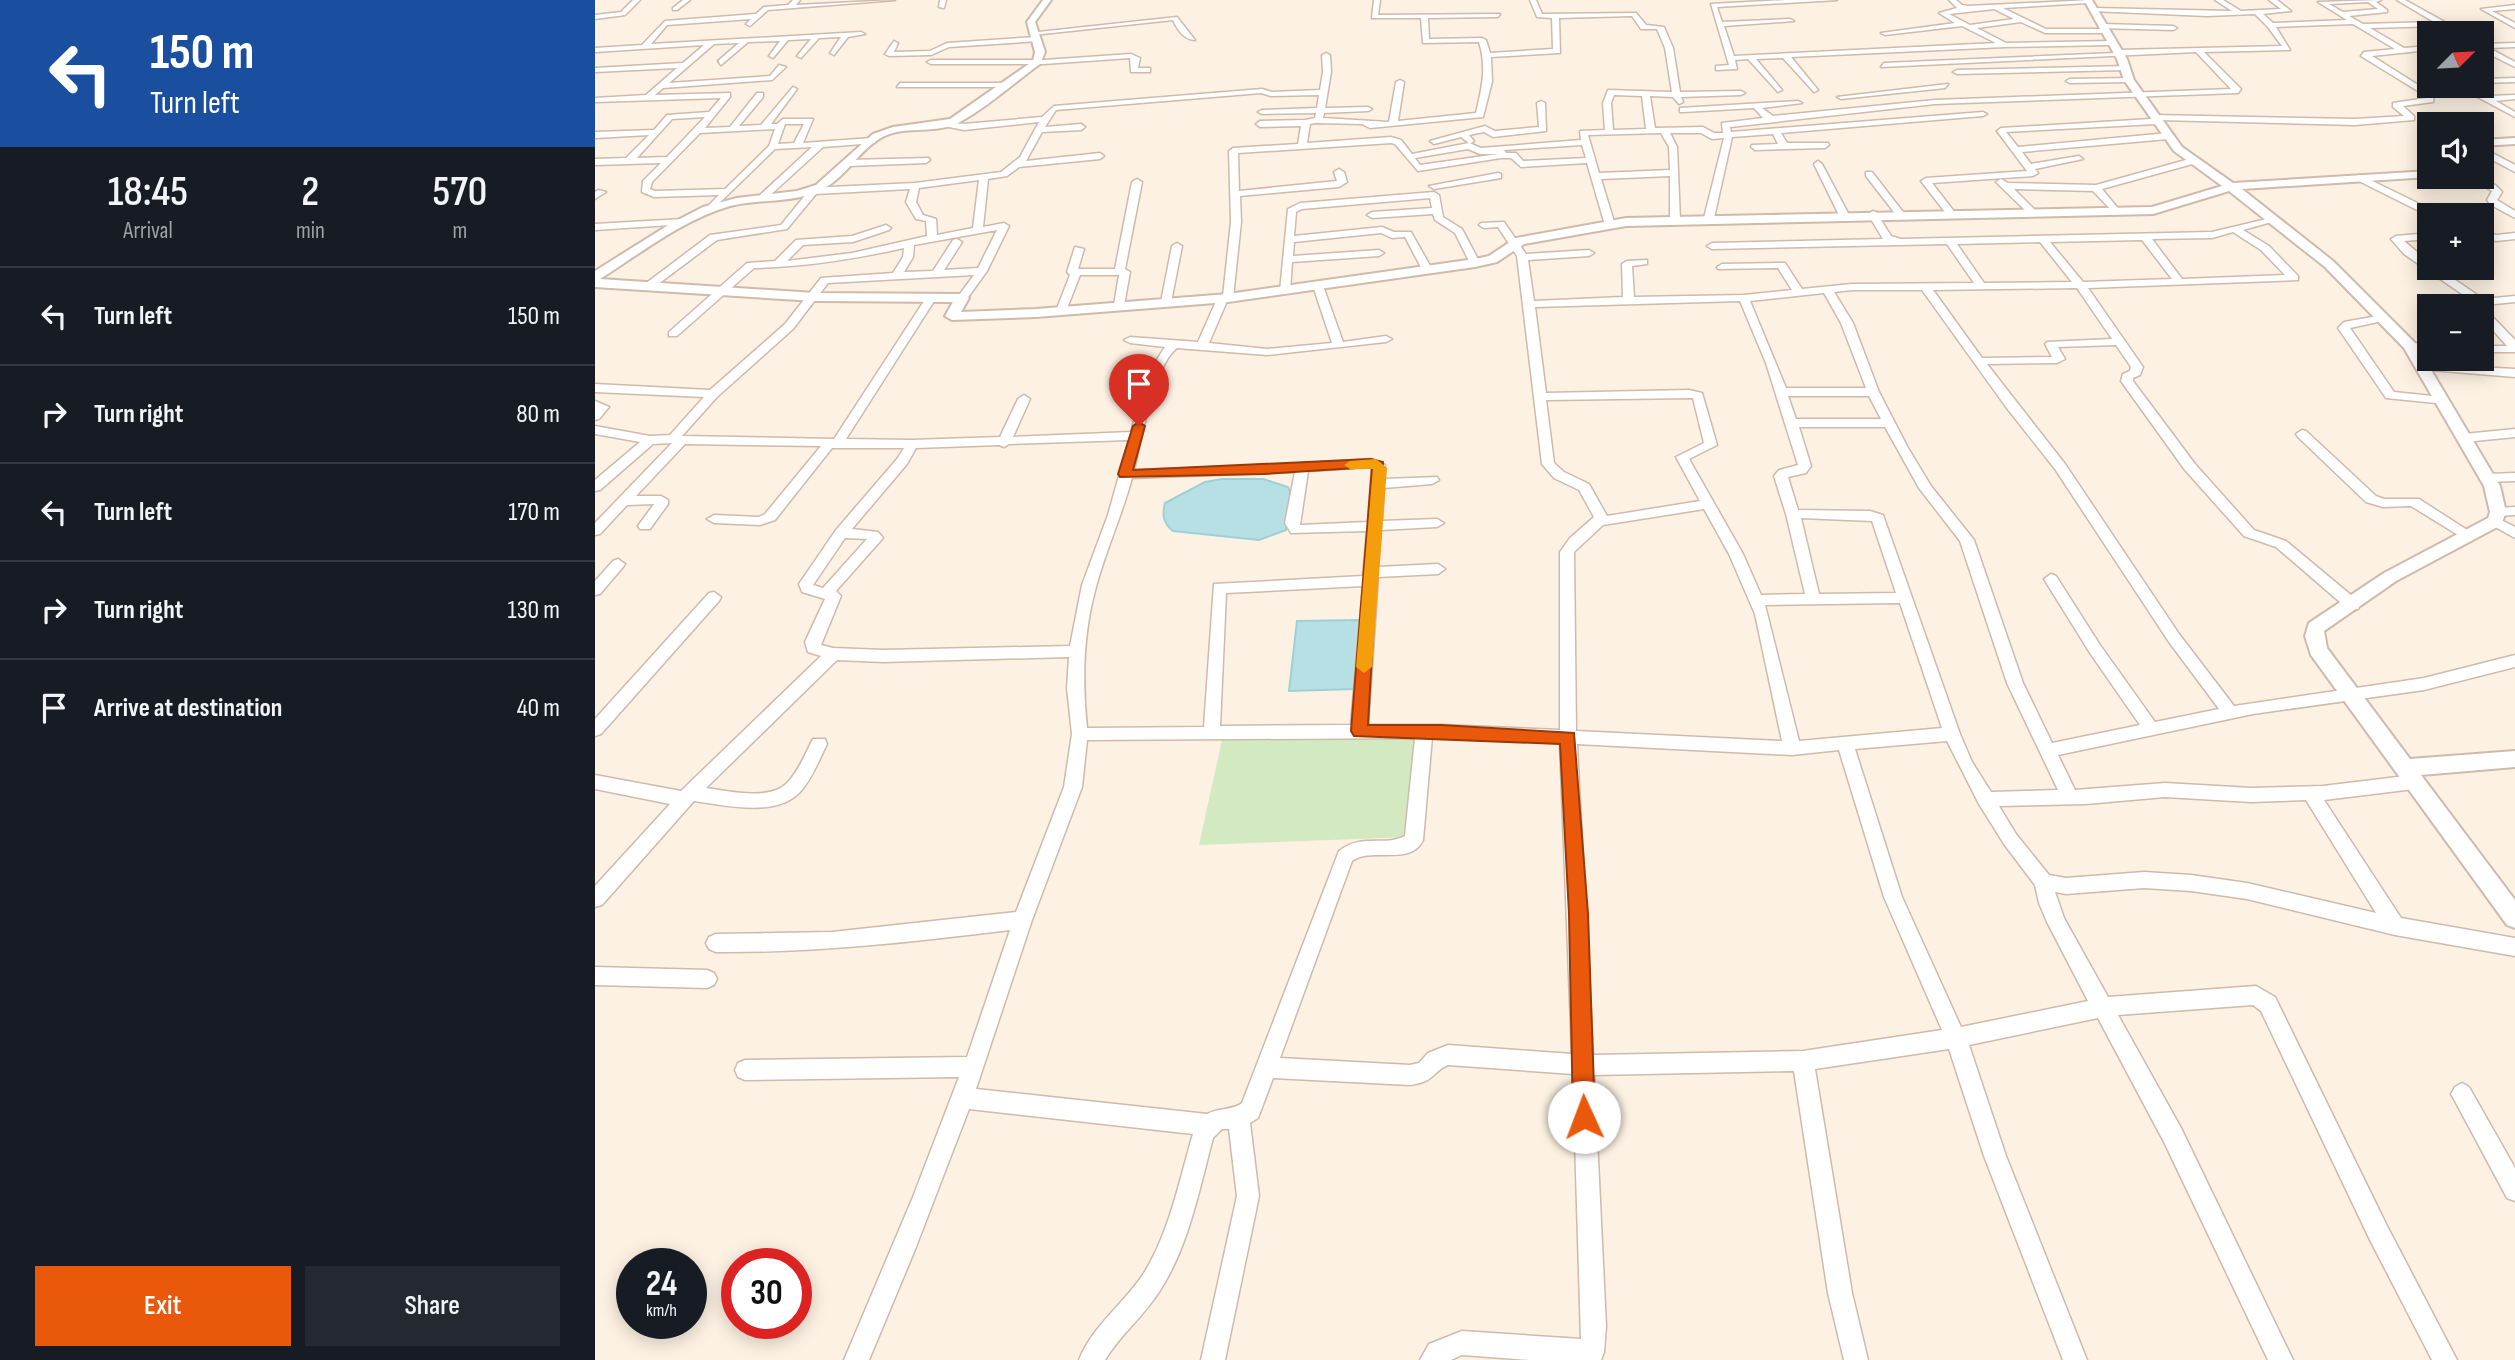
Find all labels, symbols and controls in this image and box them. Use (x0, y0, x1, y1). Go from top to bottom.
north arrow (2417, 21, 2494, 98)
map controls (2417, 21, 2494, 371)
text: 150 m (150, 24, 254, 83)
icon: left (35, 28, 126, 119)
text: Turn left (150, 84, 240, 123)
button: sound (2417, 112, 2494, 189)
text: 18:45 (108, 167, 188, 218)
text: 2 (301, 167, 319, 218)
text: 570 (433, 167, 487, 218)
button: + (2417, 203, 2494, 280)
text: Arrival (123, 217, 173, 245)
text: min (296, 217, 325, 245)
text: m (452, 217, 467, 245)
button: − (2417, 294, 2494, 371)
icon: left (35, 297, 73, 335)
text: Turn left (94, 301, 172, 332)
text: 150 m (508, 301, 560, 332)
pin (1109, 354, 1169, 426)
icon: arrive (1120, 365, 1158, 403)
icon: right (35, 395, 73, 433)
text: Turn right (94, 399, 183, 430)
text: 80 m (516, 399, 560, 430)
icon: left (35, 493, 73, 531)
text: Turn left (94, 497, 172, 528)
text: 170 m (508, 497, 560, 528)
icon: right (35, 591, 73, 629)
text: Turn right (94, 595, 183, 626)
text: 130 m (508, 595, 560, 626)
icon: arrive (35, 689, 73, 727)
text: Arrive at destination (94, 693, 282, 724)
text: 40 m (517, 693, 560, 724)
position arrow (1547, 1080, 1621, 1154)
speed limit sign: 30 (721, 1248, 812, 1339)
text: 24 (646, 1263, 677, 1306)
button: Exit (35, 1266, 291, 1346)
button: Share (305, 1266, 560, 1346)
text: km/h (646, 1300, 677, 1321)

